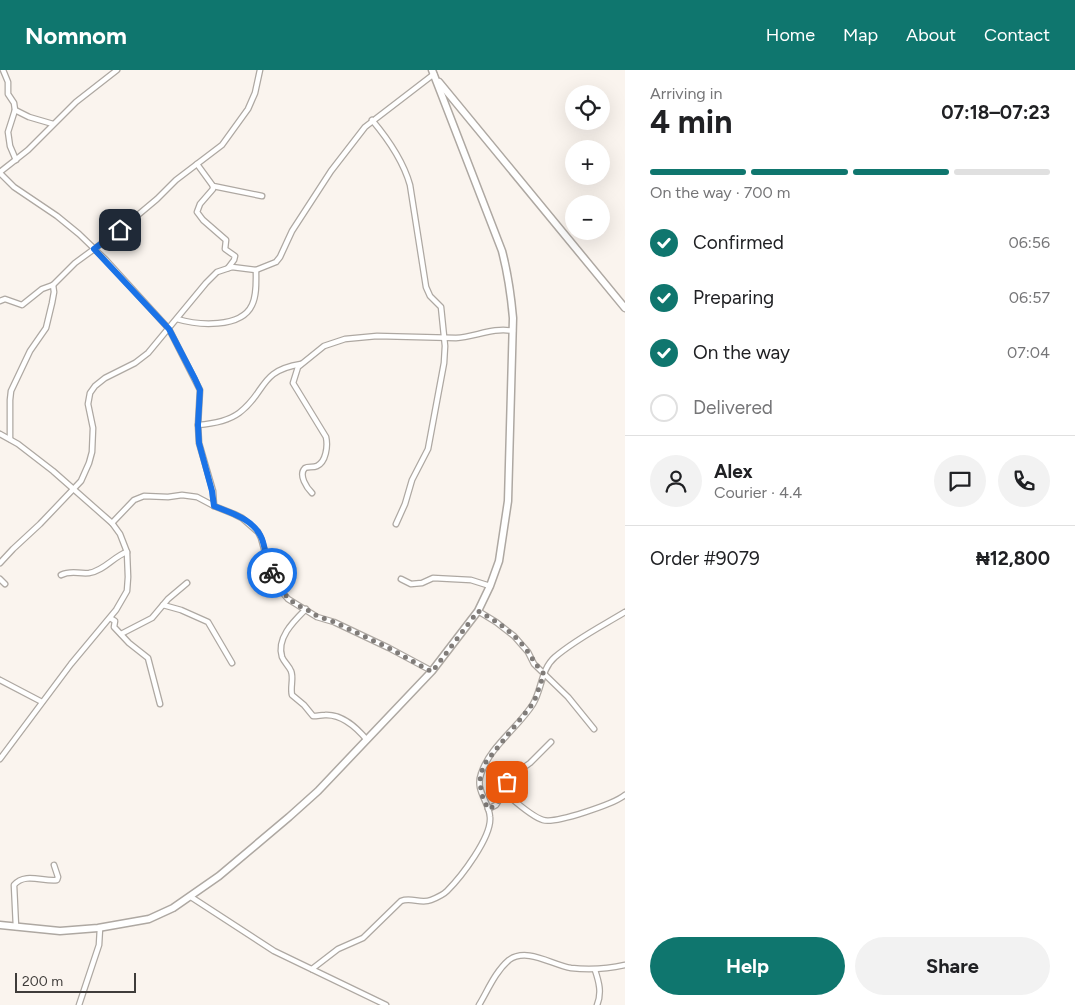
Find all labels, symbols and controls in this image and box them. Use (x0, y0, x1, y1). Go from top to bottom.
text: Nomnom (25, 21, 127, 50)
text: Home (766, 24, 815, 46)
text: Map (843, 24, 878, 46)
text: About (906, 24, 956, 46)
text: Contact (984, 24, 1050, 46)
text: Arriving in (650, 84, 722, 103)
map controls (565, 85, 610, 240)
button: locate (565, 85, 610, 130)
text: 07:18–07:23 (941, 101, 1050, 124)
text: 4 min (650, 103, 732, 141)
button: + (565, 140, 610, 185)
text: On the way · 700 m (650, 183, 790, 202)
button: − (565, 195, 610, 240)
pin (99, 209, 141, 251)
icon: home (106, 216, 134, 244)
icon: check (650, 229, 678, 257)
text: Confirmed (693, 231, 784, 254)
text: 06:56 (1008, 233, 1050, 252)
icon: check (650, 284, 678, 312)
text: Preparing (693, 286, 774, 309)
text: 06:57 (1009, 288, 1050, 307)
icon: check (650, 339, 678, 367)
text: On the way (693, 341, 790, 364)
text: 07:04 (1007, 343, 1050, 362)
text: Delivered (693, 396, 773, 419)
button: person (650, 455, 702, 507)
button: chat (934, 455, 986, 507)
button: phone (998, 455, 1050, 507)
text: Alex (714, 460, 753, 483)
text: Courier · 4.4 (714, 483, 802, 502)
text: Order #9079 (650, 547, 760, 570)
text: ₦12,800 (976, 547, 1050, 570)
courier (247, 548, 297, 598)
icon: bike (258, 559, 286, 587)
pin (486, 761, 528, 803)
icon: bag (493, 768, 521, 796)
button: Help (650, 937, 845, 995)
button: Share (855, 937, 1050, 995)
scale bar (15, 970, 136, 993)
text: 200 m (22, 973, 63, 990)

